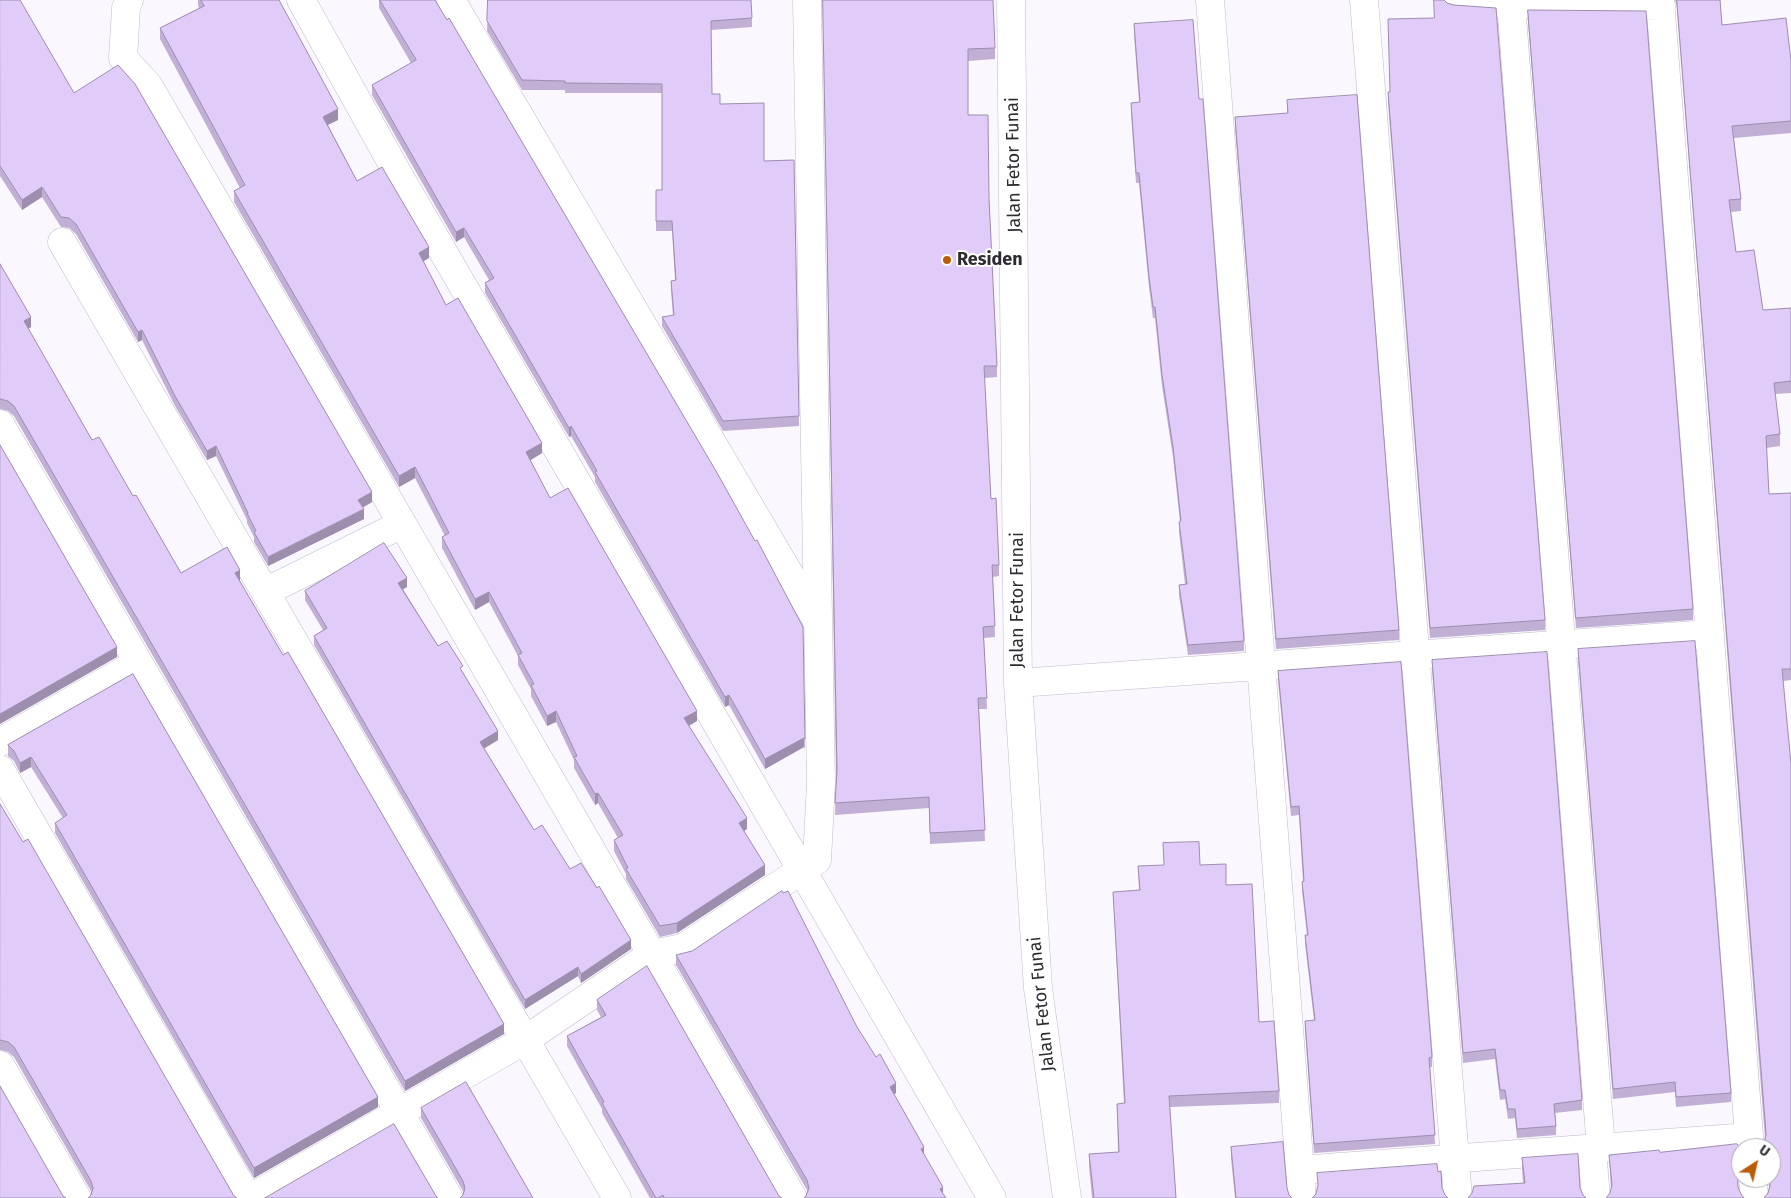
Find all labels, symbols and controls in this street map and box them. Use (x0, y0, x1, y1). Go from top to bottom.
street label: Jalan Fetor Funai (1002, 97, 1026, 233)
place label: Residen (957, 249, 1023, 271)
marker: Residen (941, 254, 953, 266)
street label: Jalan Fetor Funai (1007, 532, 1029, 668)
street label: Jalan Fetor Funai (1024, 935, 1060, 1073)
north arrow (1731, 1138, 1781, 1188)
text: U (1756, 1142, 1773, 1161)

